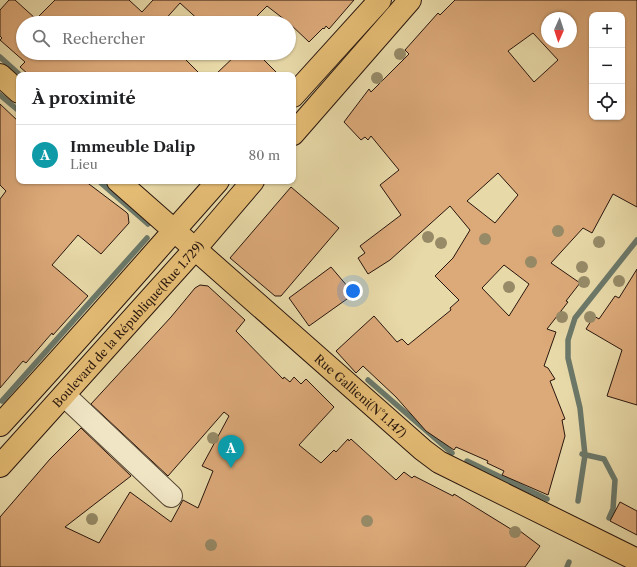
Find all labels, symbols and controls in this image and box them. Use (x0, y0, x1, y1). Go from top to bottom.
north arrow (541, 12, 577, 48)
map controls (589, 12, 625, 120)
button: + (589, 12, 625, 48)
search box (16, 16, 296, 60)
icon: search (30, 27, 52, 49)
text: Rechercher (62, 29, 145, 48)
button: − (589, 48, 625, 84)
button: locate (589, 84, 625, 120)
text: À proximité (32, 88, 136, 108)
text: Immeuble Dalip (70, 137, 195, 156)
text: A (40, 147, 50, 163)
text: 80 m (248, 147, 280, 163)
text: Lieu (70, 156, 98, 172)
street label: Boulevard de la République(Rue 1.729) (49, 237, 206, 410)
your location (343, 281, 363, 301)
street label: Rue Gallieni(N°1.147) (312, 351, 411, 440)
pin: A (218, 435, 244, 468)

